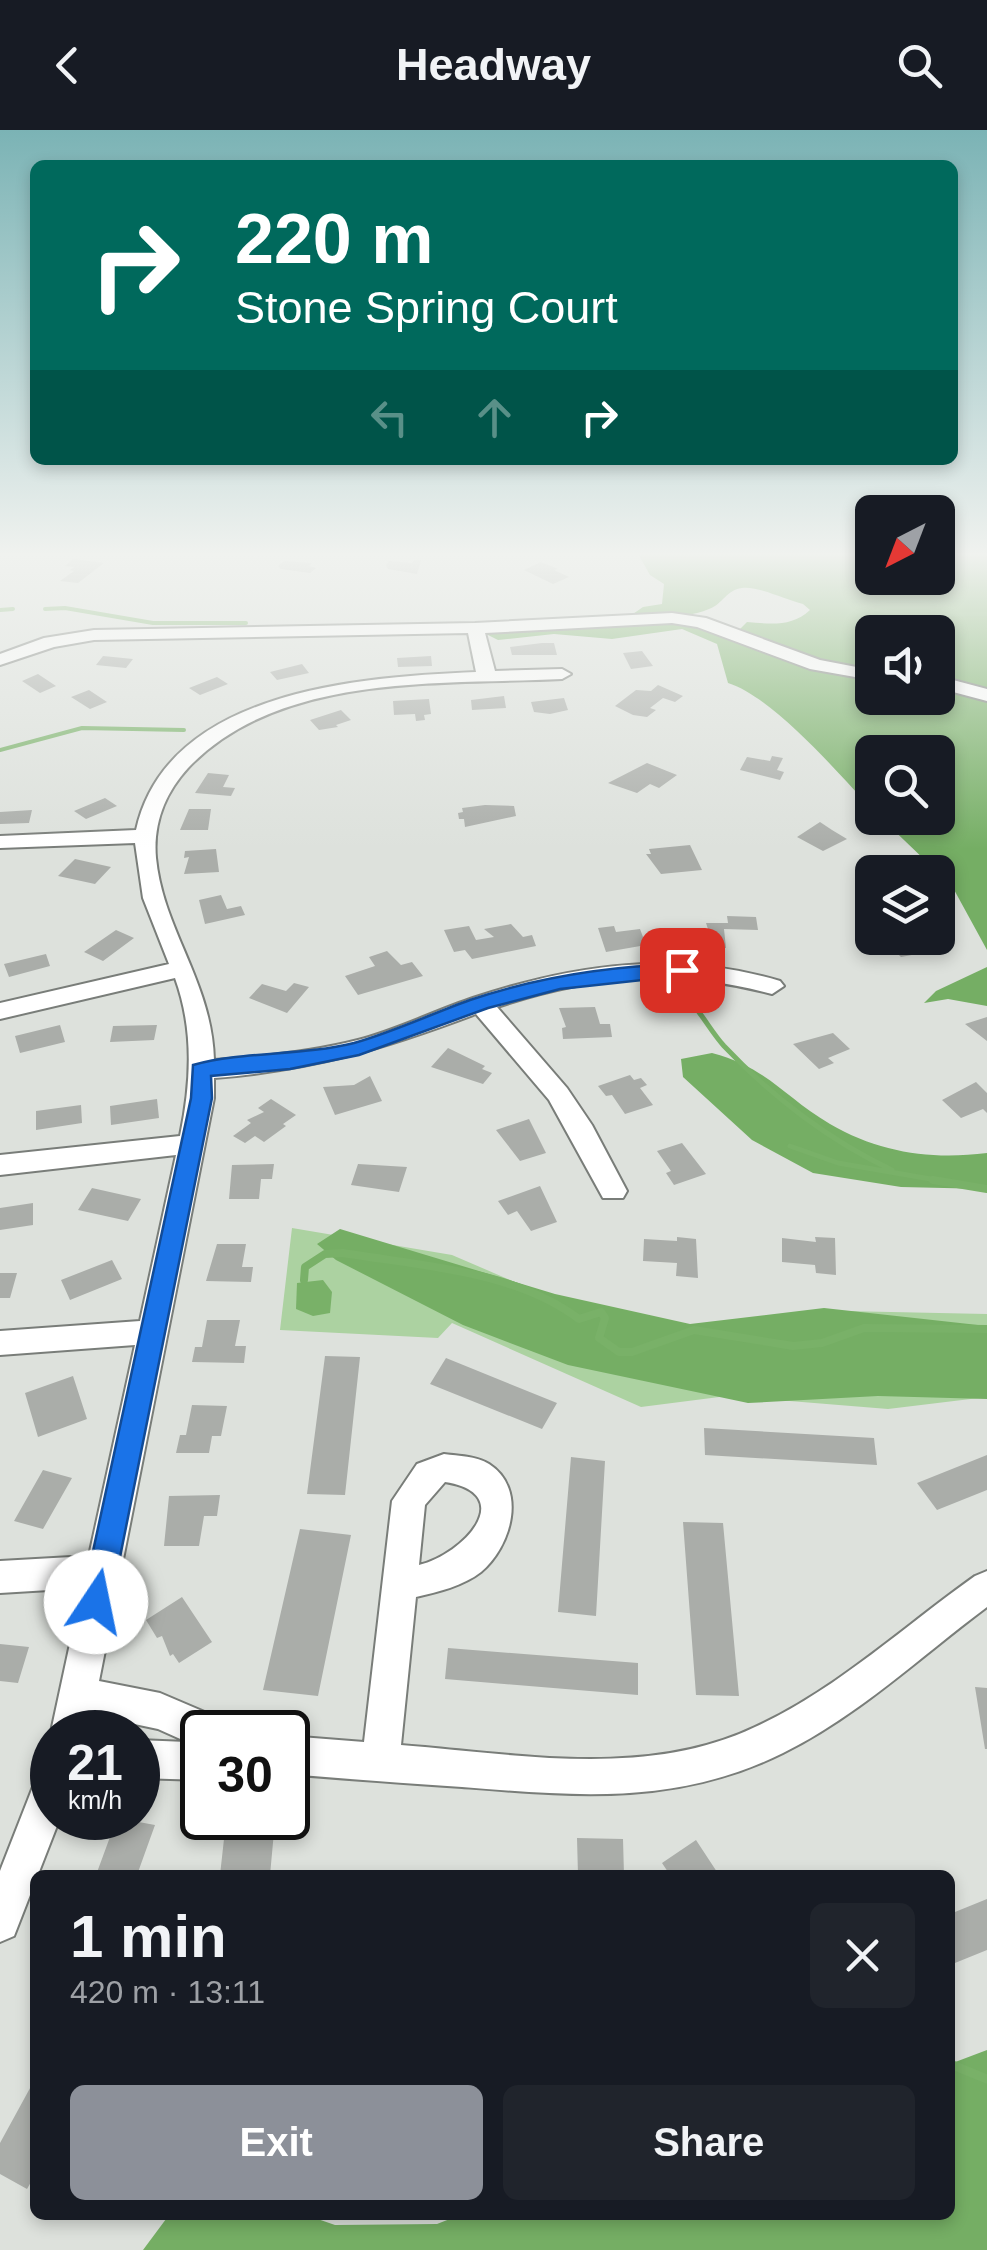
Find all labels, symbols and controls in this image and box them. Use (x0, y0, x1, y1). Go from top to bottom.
icon: back (40, 38, 95, 93)
icon: search (892, 38, 947, 93)
text: Headway (396, 39, 591, 90)
icon: right (70, 200, 200, 330)
text: 220 m (235, 200, 433, 278)
text: Stone Spring Court (235, 282, 618, 333)
icon: left (362, 390, 417, 445)
icon: ahead (467, 390, 522, 445)
icon: right (572, 390, 627, 445)
north arrow (855, 495, 955, 595)
map controls (855, 495, 955, 955)
button: sound (855, 615, 955, 715)
button: search (855, 735, 955, 835)
button: layers (855, 855, 955, 955)
pin (640, 928, 725, 1013)
icon: arrive (655, 943, 710, 998)
position arrow (44, 1550, 148, 1654)
speed limit sign: 30 (180, 1710, 310, 1840)
text: 21 (67, 1735, 123, 1791)
text: km/h (68, 1786, 122, 1814)
text: 1 min (70, 1903, 227, 1970)
button: close (810, 1903, 915, 2008)
text: 420 m · 13:11 (70, 1974, 265, 2010)
button: Exit (70, 2085, 483, 2200)
button: Share (503, 2085, 915, 2200)

